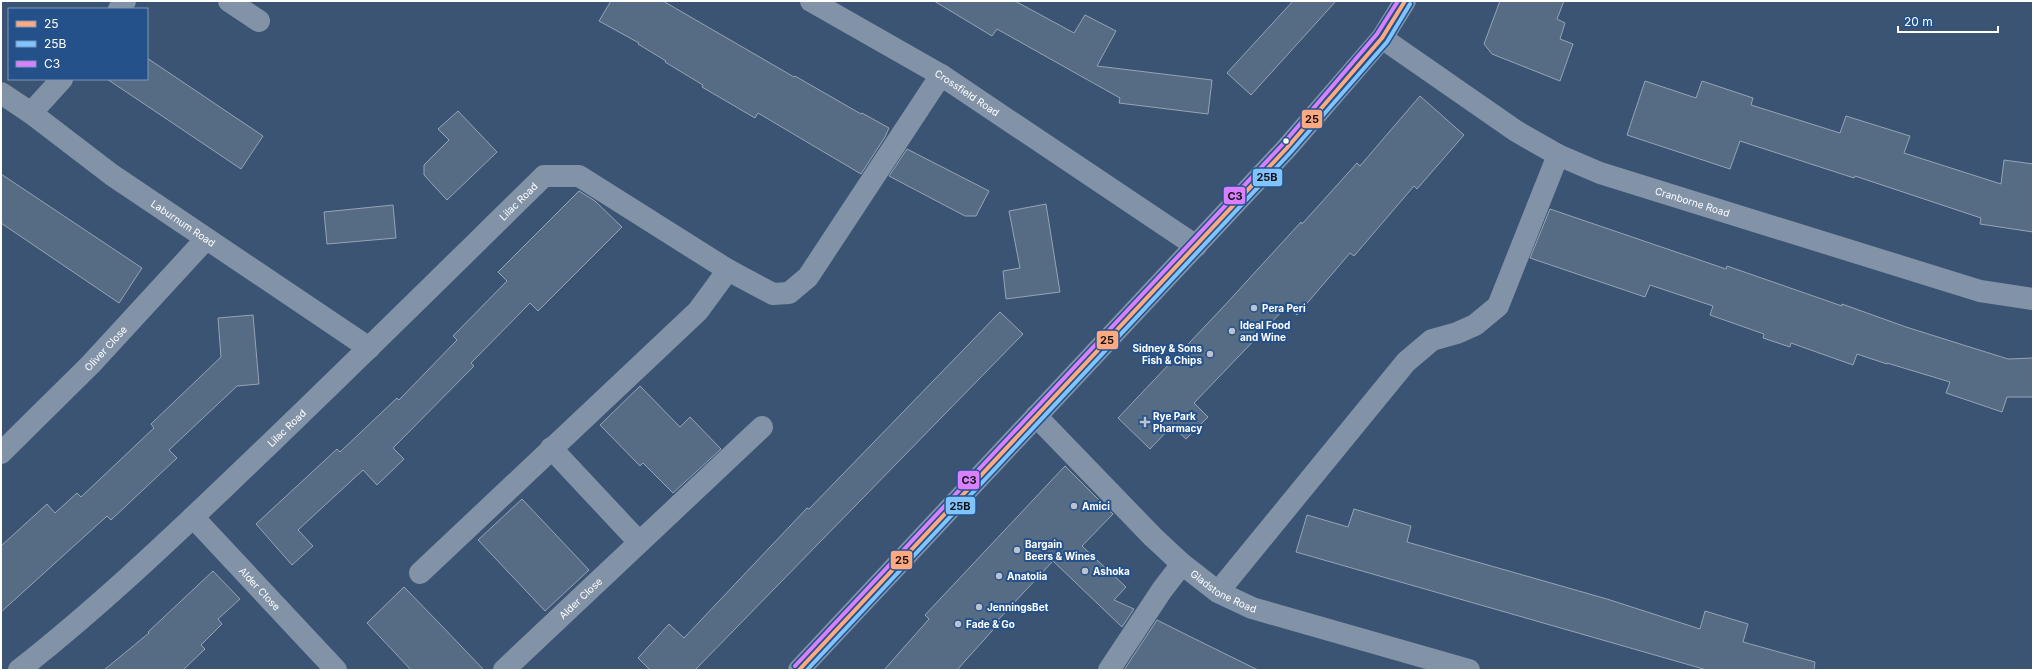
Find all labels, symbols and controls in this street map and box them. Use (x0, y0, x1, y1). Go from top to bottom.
legend (8, 8, 148, 80)
scale bar (1898, 8, 1998, 34)
text: 20 m (1904, 14, 1933, 29)
text: 25 (44, 16, 59, 31)
text: 25B (44, 36, 67, 51)
text: C3 (44, 56, 60, 71)
street label: Crossfield Road (933, 67, 1002, 118)
line badge: 25 (1301, 109, 1323, 129)
text: 25 (1305, 112, 1319, 126)
unlabelled marker (1281, 136, 1291, 146)
line badge: 25B (1252, 168, 1283, 187)
text: 25B (1256, 170, 1278, 184)
street label: Lilac Road (497, 180, 540, 223)
street label: Cranborne Road (1654, 185, 1731, 219)
line badge: C3 (1223, 186, 1246, 205)
text: C3 (1227, 189, 1243, 203)
street label: Laburnum Road (149, 197, 218, 249)
place label: Pera Peri (1262, 302, 1306, 314)
marker: Pera Peri (1249, 303, 1259, 313)
place label: Ideal Food and Wine (1240, 319, 1290, 343)
street label: Oliver Close (82, 323, 129, 373)
marker: Ideal Food and Wine (1227, 326, 1237, 336)
line badge: 25 (1096, 330, 1119, 350)
text: 25 (1100, 333, 1114, 347)
place label: Sidney & Sons Fish & Chips (1132, 342, 1202, 366)
marker: Sidney & Sons Fish & Chips (1205, 349, 1215, 359)
street label: Lilac Road (265, 407, 308, 449)
place label: Rye Park Pharmacy (1153, 410, 1202, 435)
marker: Rye Park Pharmacy (1140, 417, 1150, 427)
line badge: C3 (957, 470, 980, 490)
text: C3 (961, 473, 977, 487)
line badge: 25B (945, 496, 976, 515)
text: 25B (949, 499, 971, 513)
place label: Amici (1082, 500, 1110, 512)
marker: Amici (1069, 501, 1079, 511)
place label: Bargain Beers & Wines (1025, 538, 1096, 562)
marker: Bargain Beers & Wines (1012, 545, 1022, 555)
line badge: 25 (890, 550, 913, 570)
text: 25 (895, 553, 909, 567)
street label: Alder Close (237, 565, 283, 613)
place label: Ashoka (1093, 565, 1130, 577)
marker: Ashoka (1080, 566, 1090, 576)
street label: Gladstone Road (1188, 567, 1258, 615)
place label: Anatolia (1007, 570, 1048, 582)
marker: Anatolia (994, 571, 1004, 581)
street label: Alder Close (556, 575, 605, 621)
place label: JenningsBet (987, 601, 1049, 614)
marker: JenningsBet (974, 602, 984, 612)
place label: Fade & Go (966, 618, 1015, 630)
marker: Fade & Go (953, 619, 963, 629)

